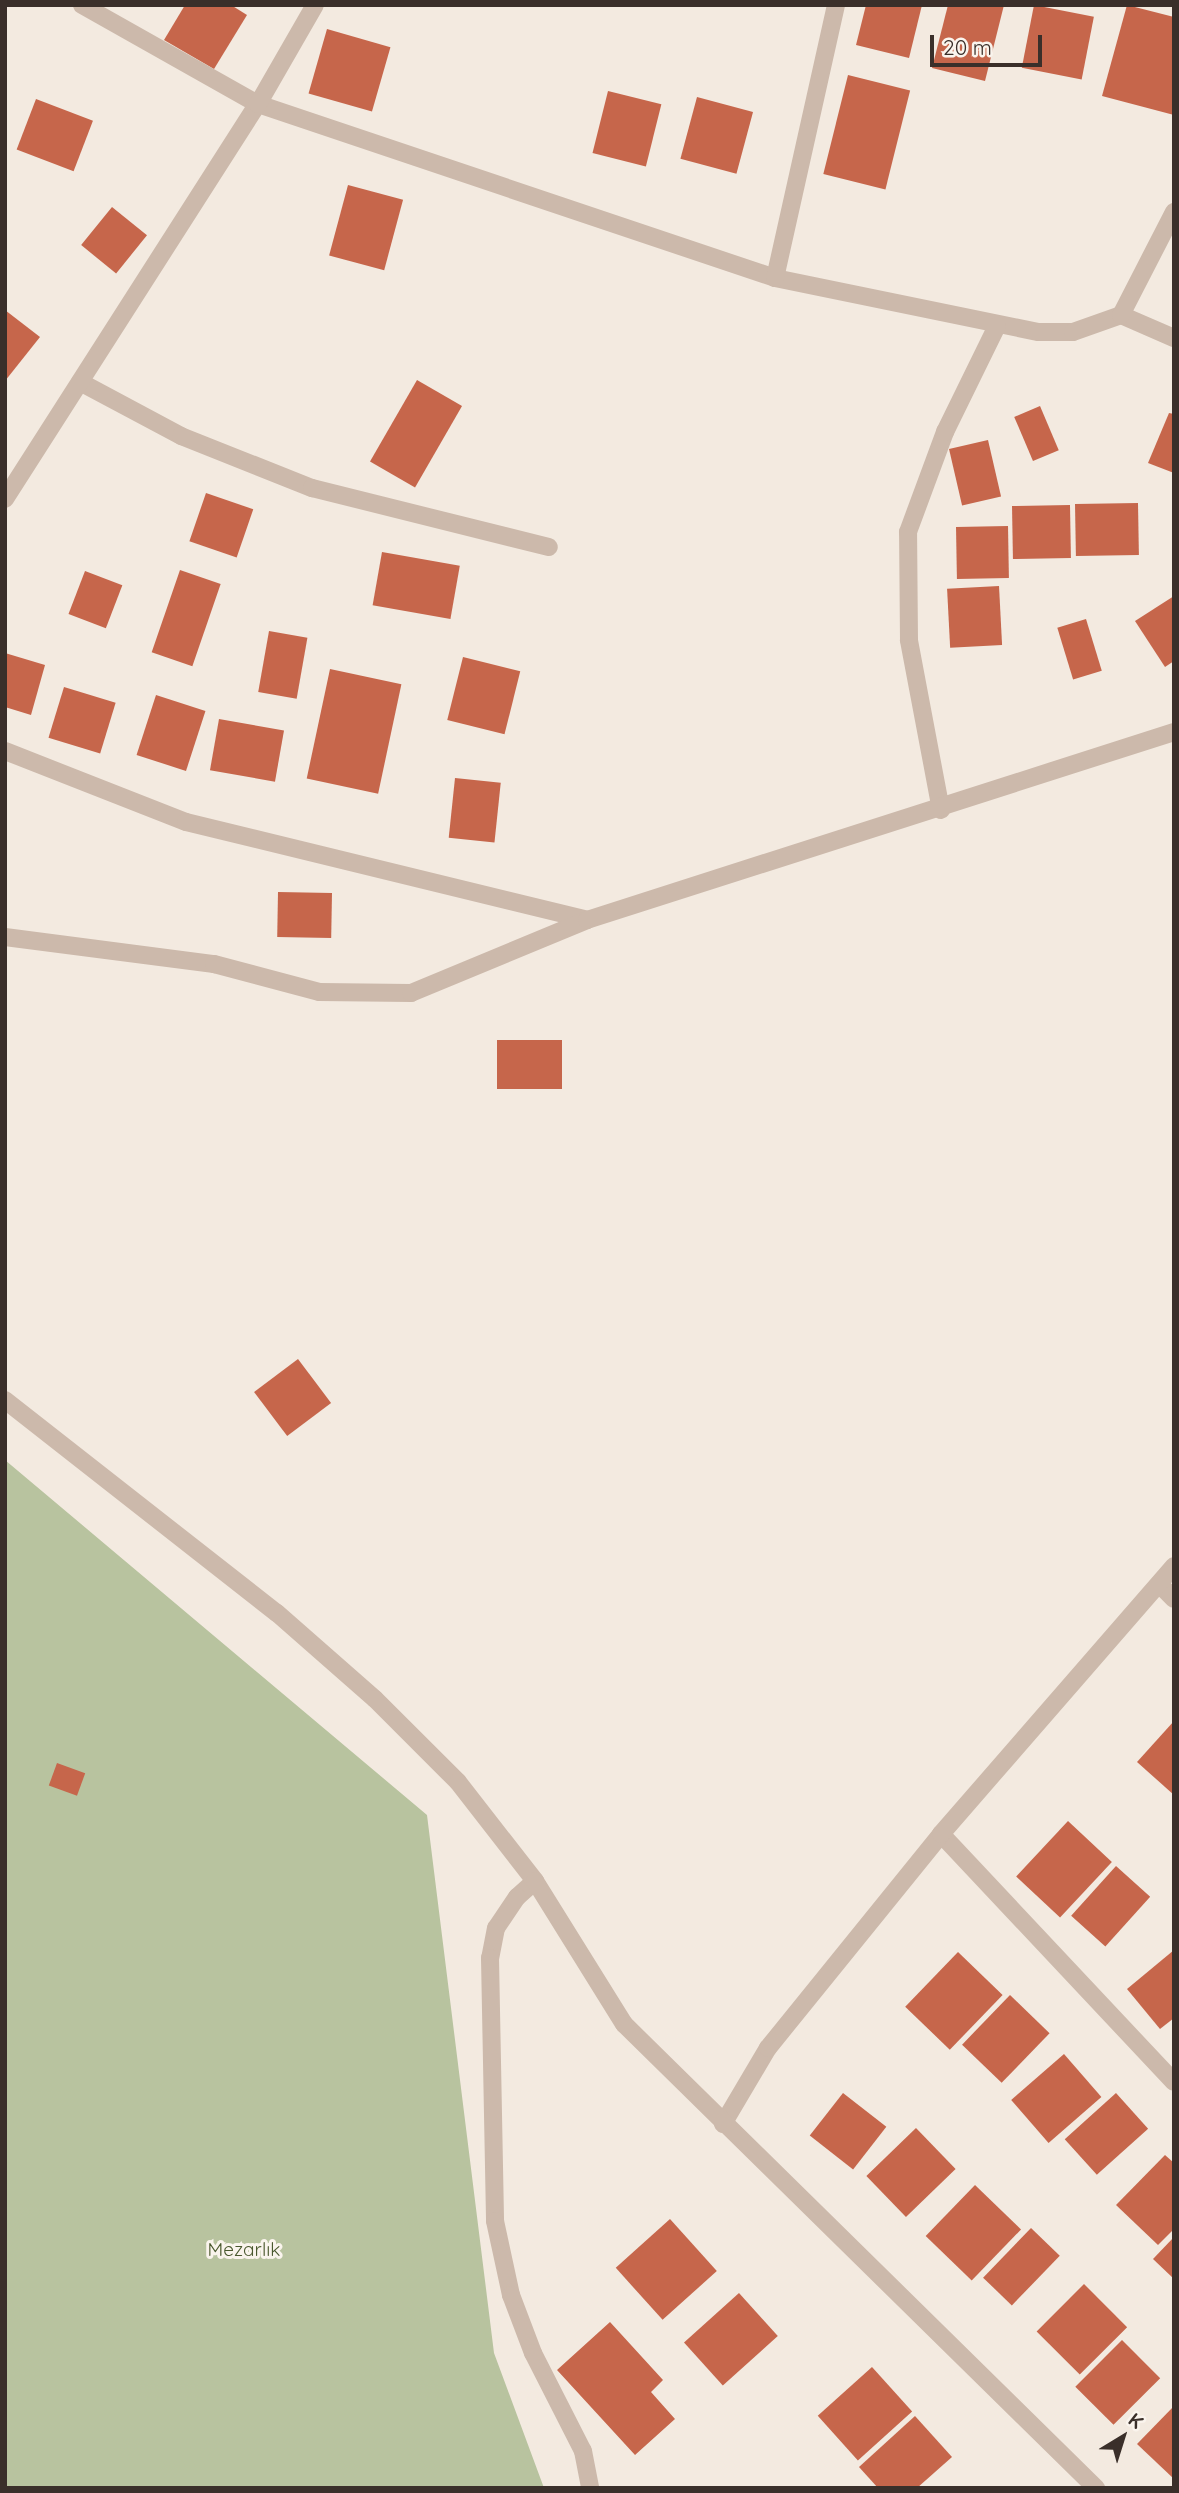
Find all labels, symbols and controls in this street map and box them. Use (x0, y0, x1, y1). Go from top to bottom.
scale bar (934, 21, 1046, 65)
text: 20 m (943, 34, 992, 60)
park label: Mezarlık (208, 2239, 280, 2261)
north arrow (1088, 2402, 1158, 2472)
text: K (1124, 2407, 1148, 2434)

